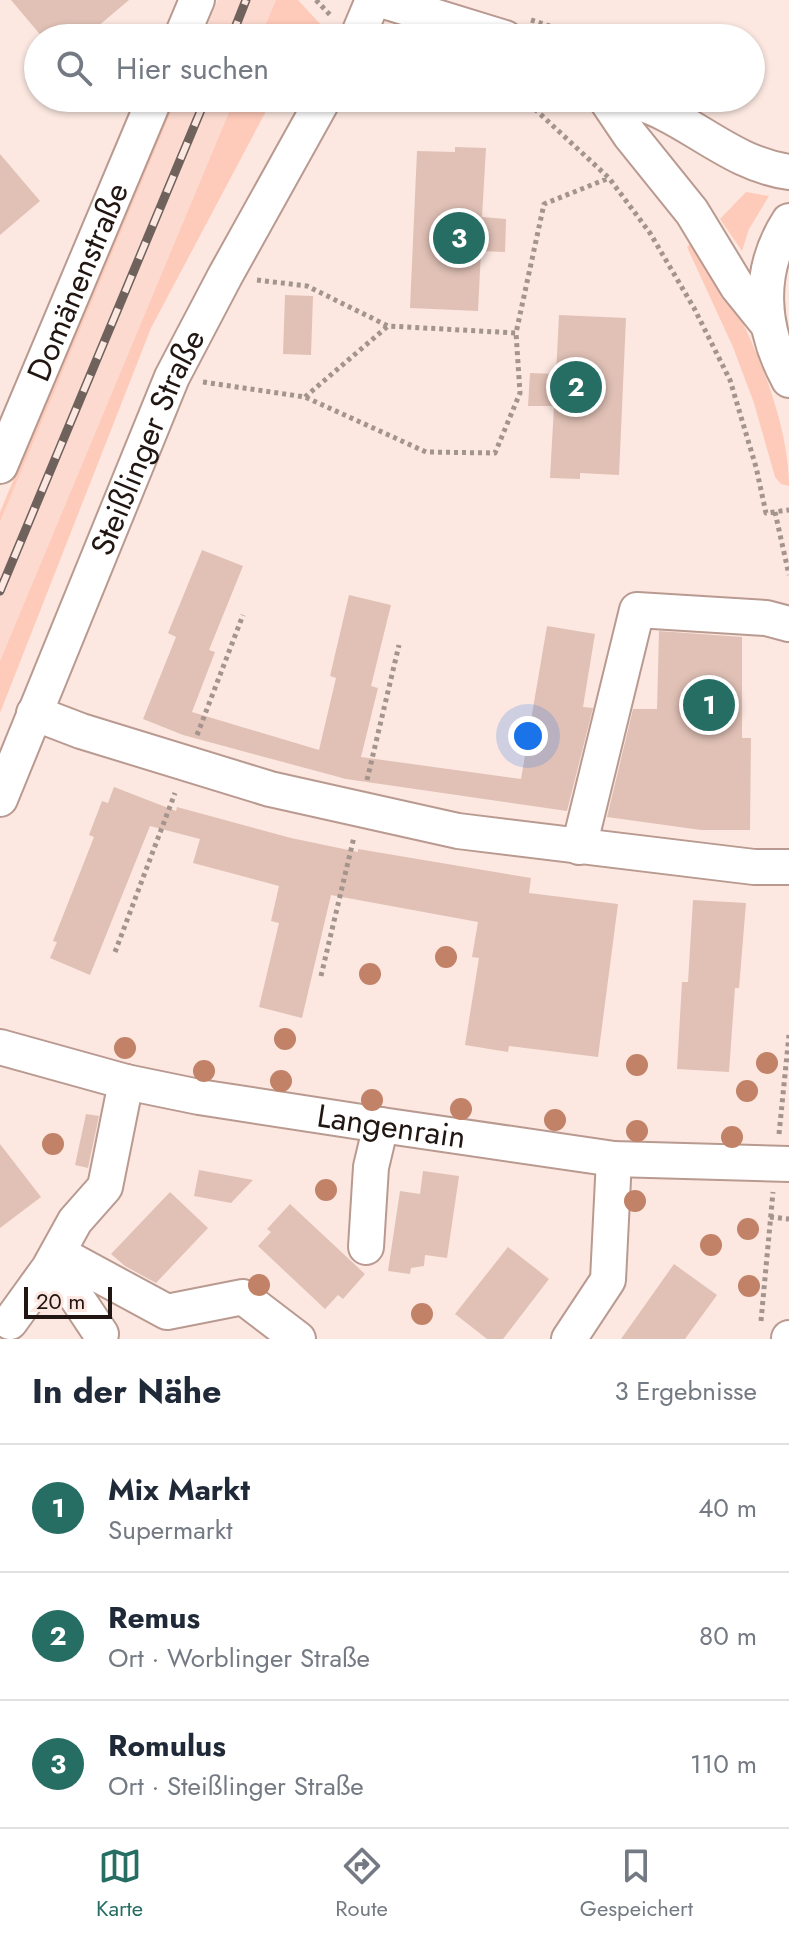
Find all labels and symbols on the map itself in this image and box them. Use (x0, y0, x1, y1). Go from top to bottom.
street label: Domänenstraße (15, 175, 140, 388)
pin: 3 (433, 208, 485, 268)
street label: Steißlinger Straße (79, 321, 216, 562)
pin: 2 (550, 357, 602, 417)
pin: 1 (683, 675, 735, 735)
your location (508, 716, 548, 756)
street label: Langenrain (314, 1092, 469, 1160)
scale bar (24, 1283, 112, 1319)

